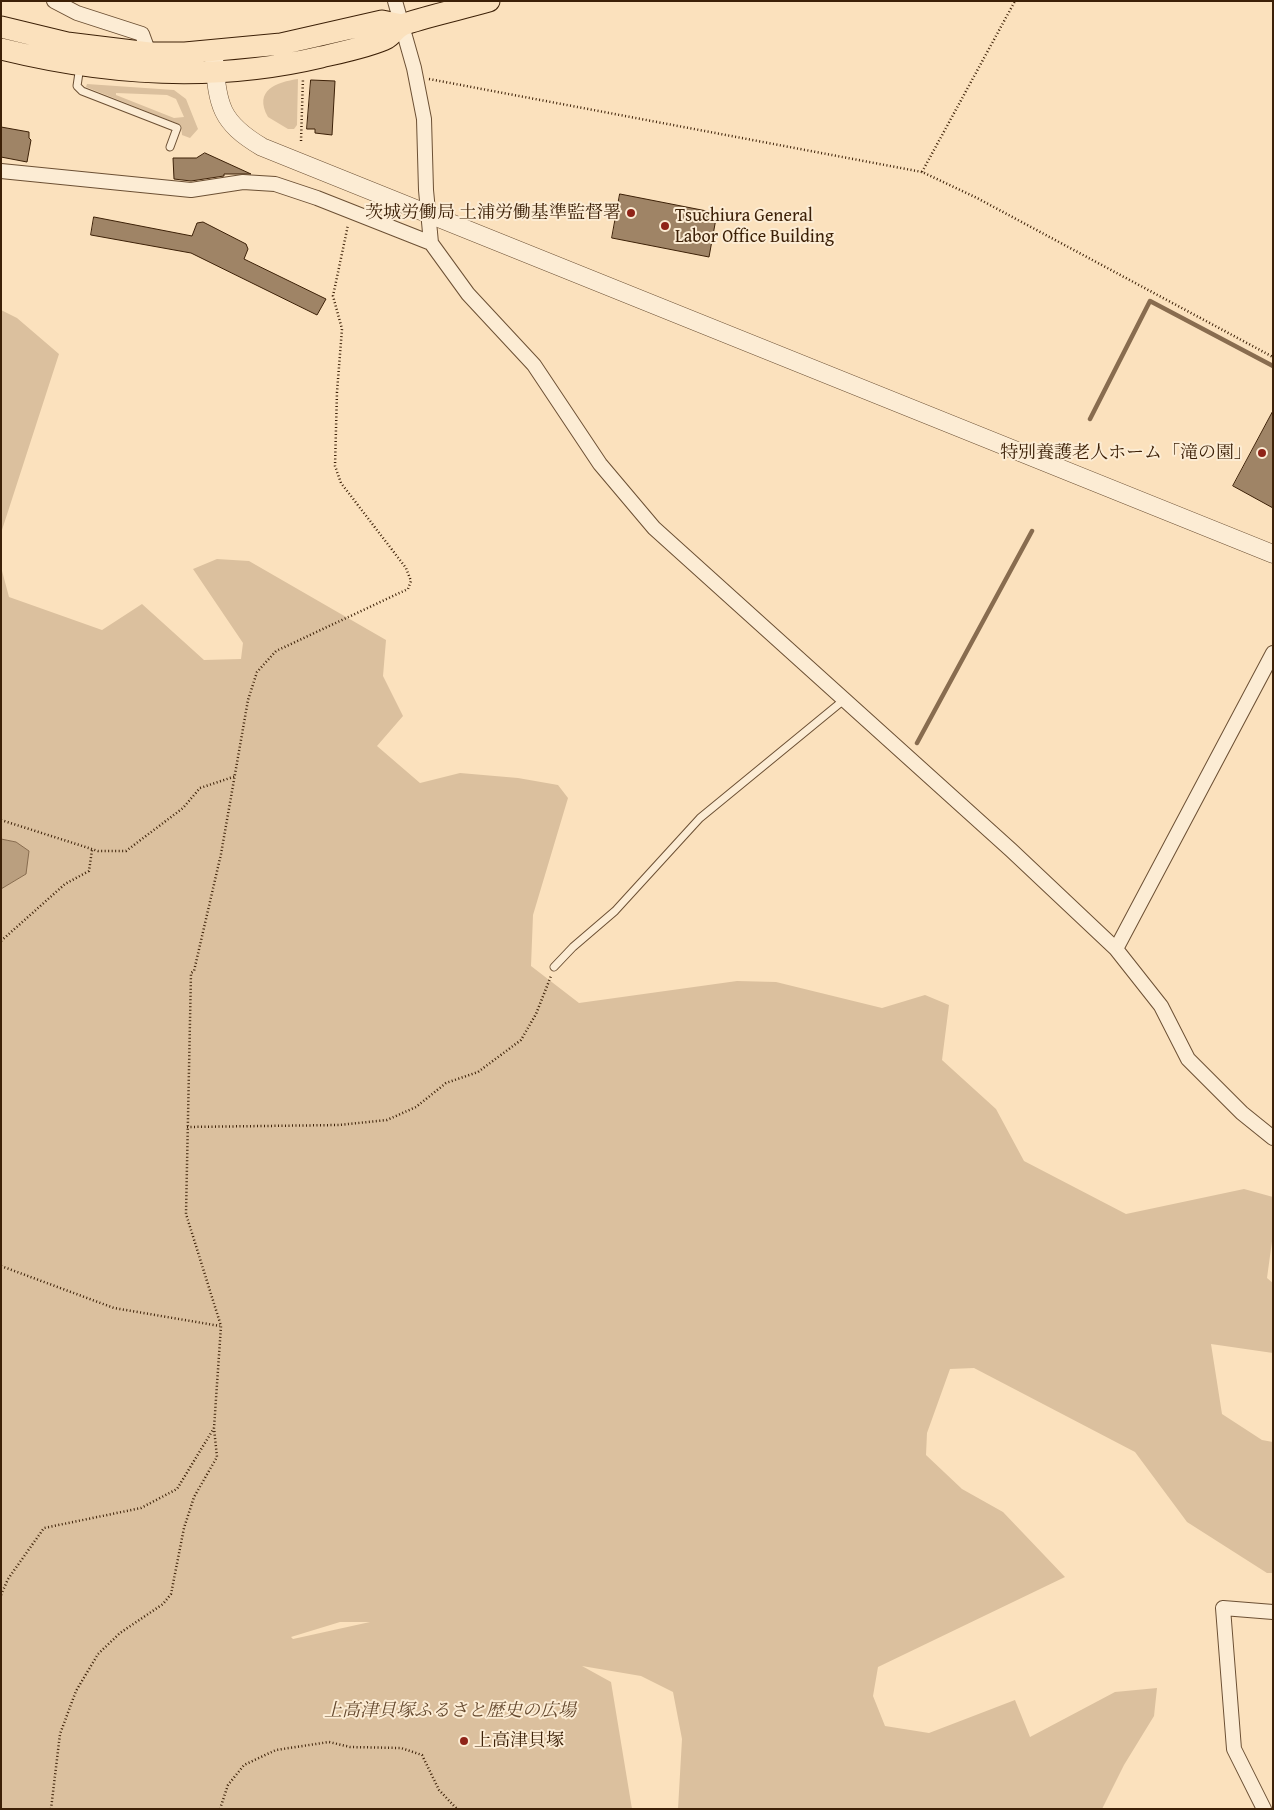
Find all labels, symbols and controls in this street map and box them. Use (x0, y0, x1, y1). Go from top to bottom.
place label: 茨城労働局 土浦労働基準監督署 (365, 202, 621, 224)
place label: Tsuchiura General Labor Office Building (675, 205, 834, 248)
marker: 茨城労働局 土浦労働基準監督署 (625, 207, 637, 219)
marker: Tsuchiura General Labor Office Building (659, 220, 671, 232)
place label: 特別養護老人ホーム「滝の園」 (1000, 442, 1252, 464)
marker: 特別養護老人ホーム「滝の園」 (1256, 447, 1268, 459)
park label: 上高津貝塚ふるさと歴史の広場 (324, 1700, 576, 1722)
place label: 上高津貝塚 (474, 1730, 564, 1752)
marker: 上高津貝塚 (458, 1735, 470, 1747)

